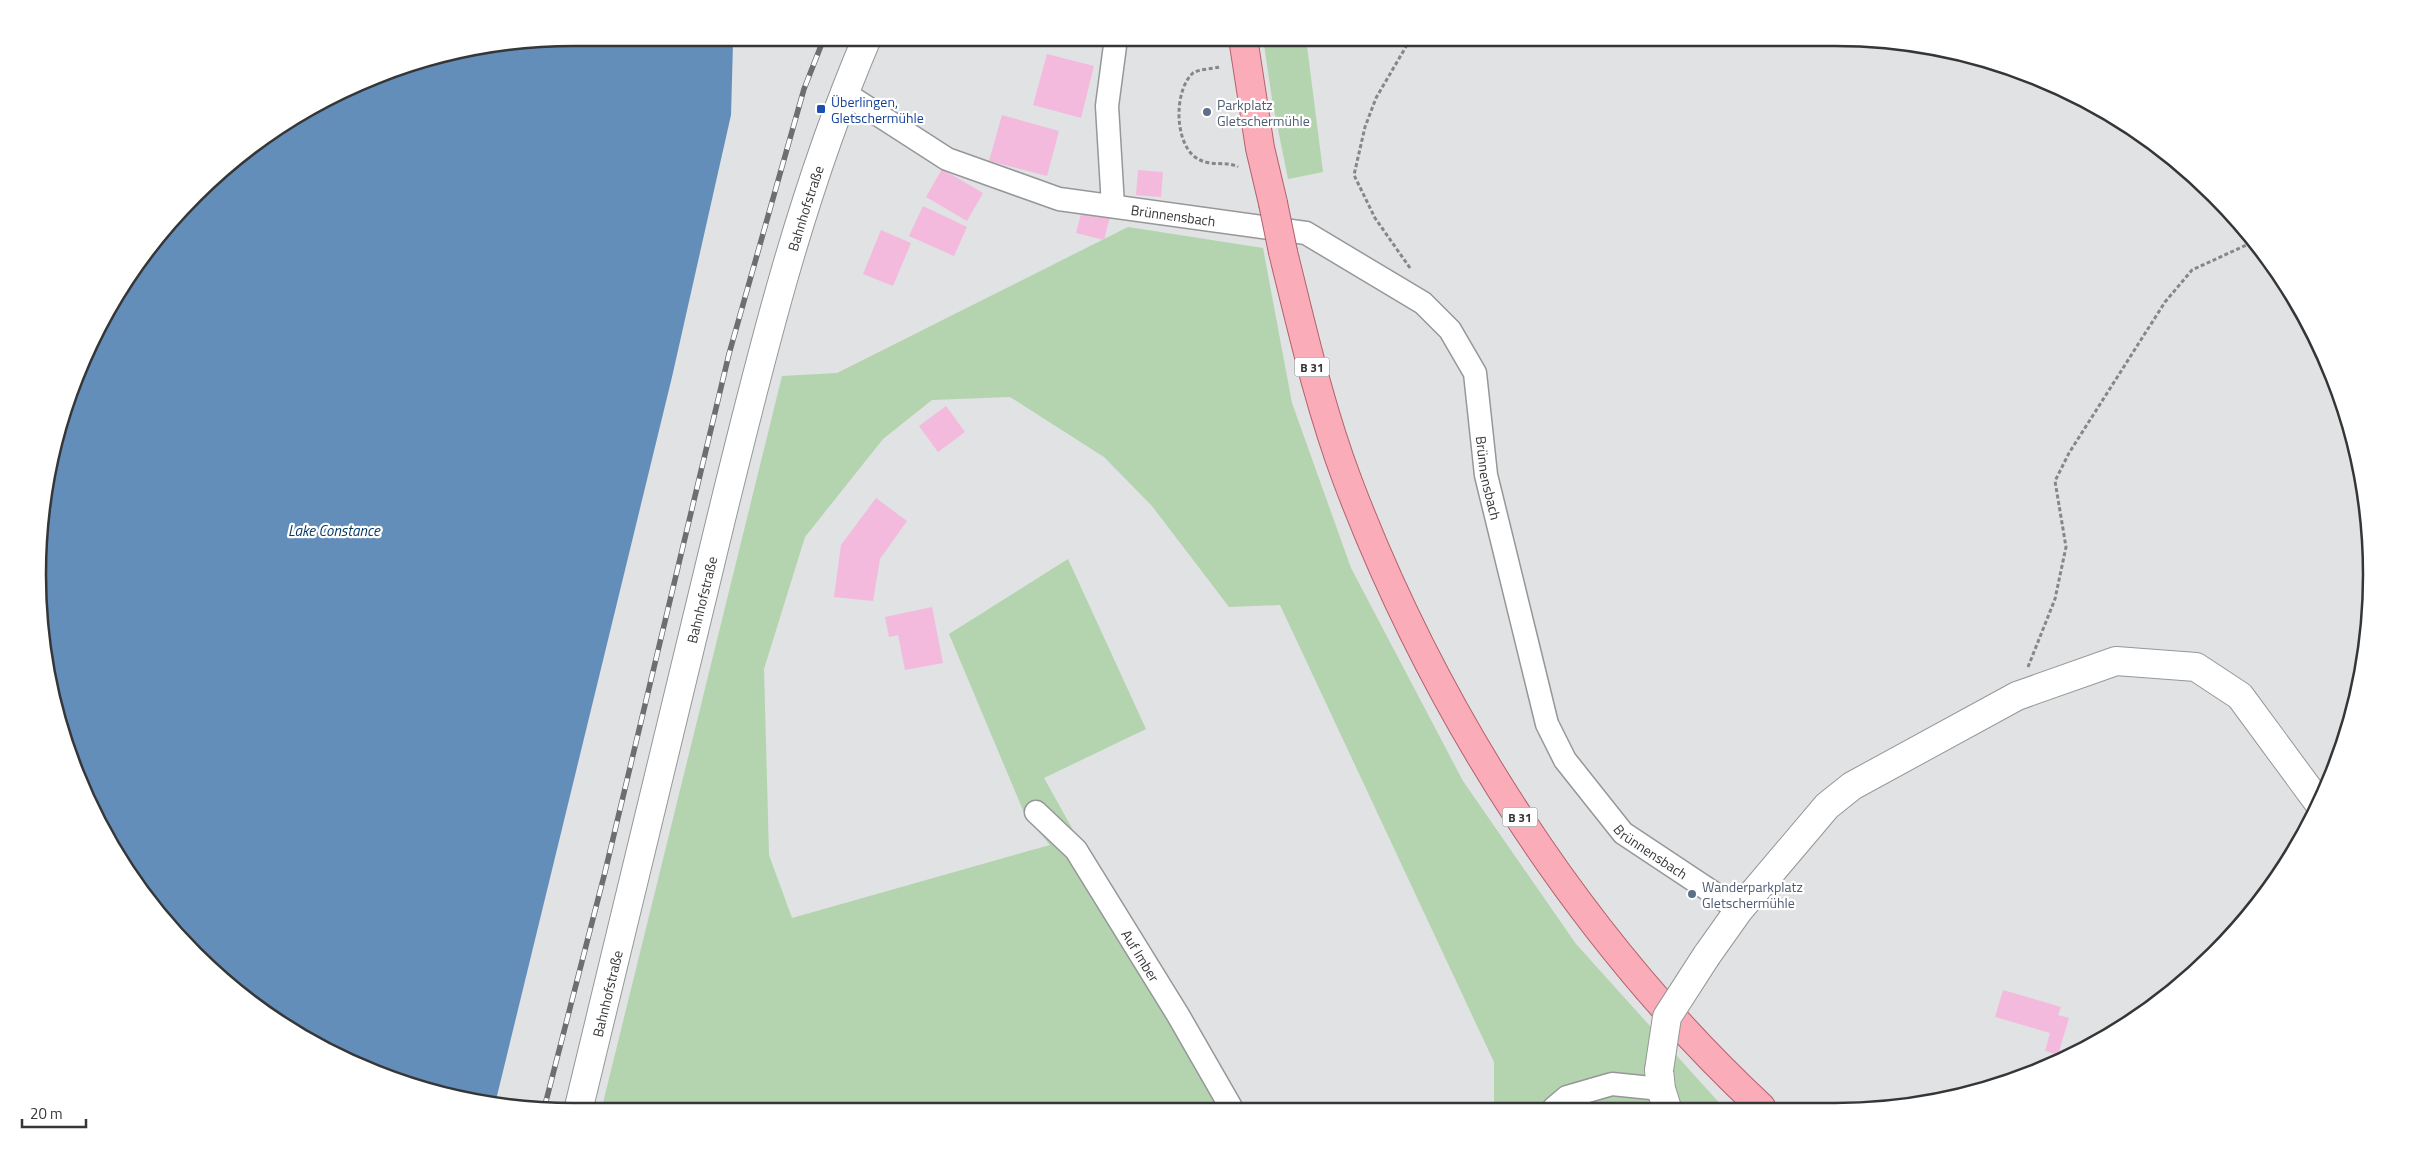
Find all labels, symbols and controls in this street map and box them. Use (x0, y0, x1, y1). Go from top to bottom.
place label: Überlingen, Gletschermühle (831, 91, 924, 128)
place label: Parkplatz Gletschermühle (1217, 94, 1310, 131)
marker: Überlingen, Gletschermühle (815, 103, 827, 115)
marker: Parkplatz Gletschermühle (1201, 106, 1213, 118)
street label: Bahnhofstraße (781, 163, 828, 254)
street label: Brünnensbach (1130, 199, 1217, 231)
road number: B 31 (1294, 358, 1330, 377)
street label: Brünnensbach (1471, 435, 1507, 522)
water label: Lake Constance (288, 519, 381, 542)
street label: Bahnhofstraße (680, 554, 722, 645)
road number: B 31 (1502, 808, 1538, 826)
street label: Brünnensbach (1609, 819, 1692, 884)
place label: Wanderparkplatz Gletschermühle (1702, 876, 1803, 913)
marker: Wanderparkplatz Gletschermühle (1686, 888, 1698, 900)
street label: Auf Imber (1117, 925, 1165, 986)
street label: Bahnhofstraße (586, 948, 627, 1039)
scale bar (22, 1096, 86, 1128)
text: 20 m (30, 1102, 63, 1125)

